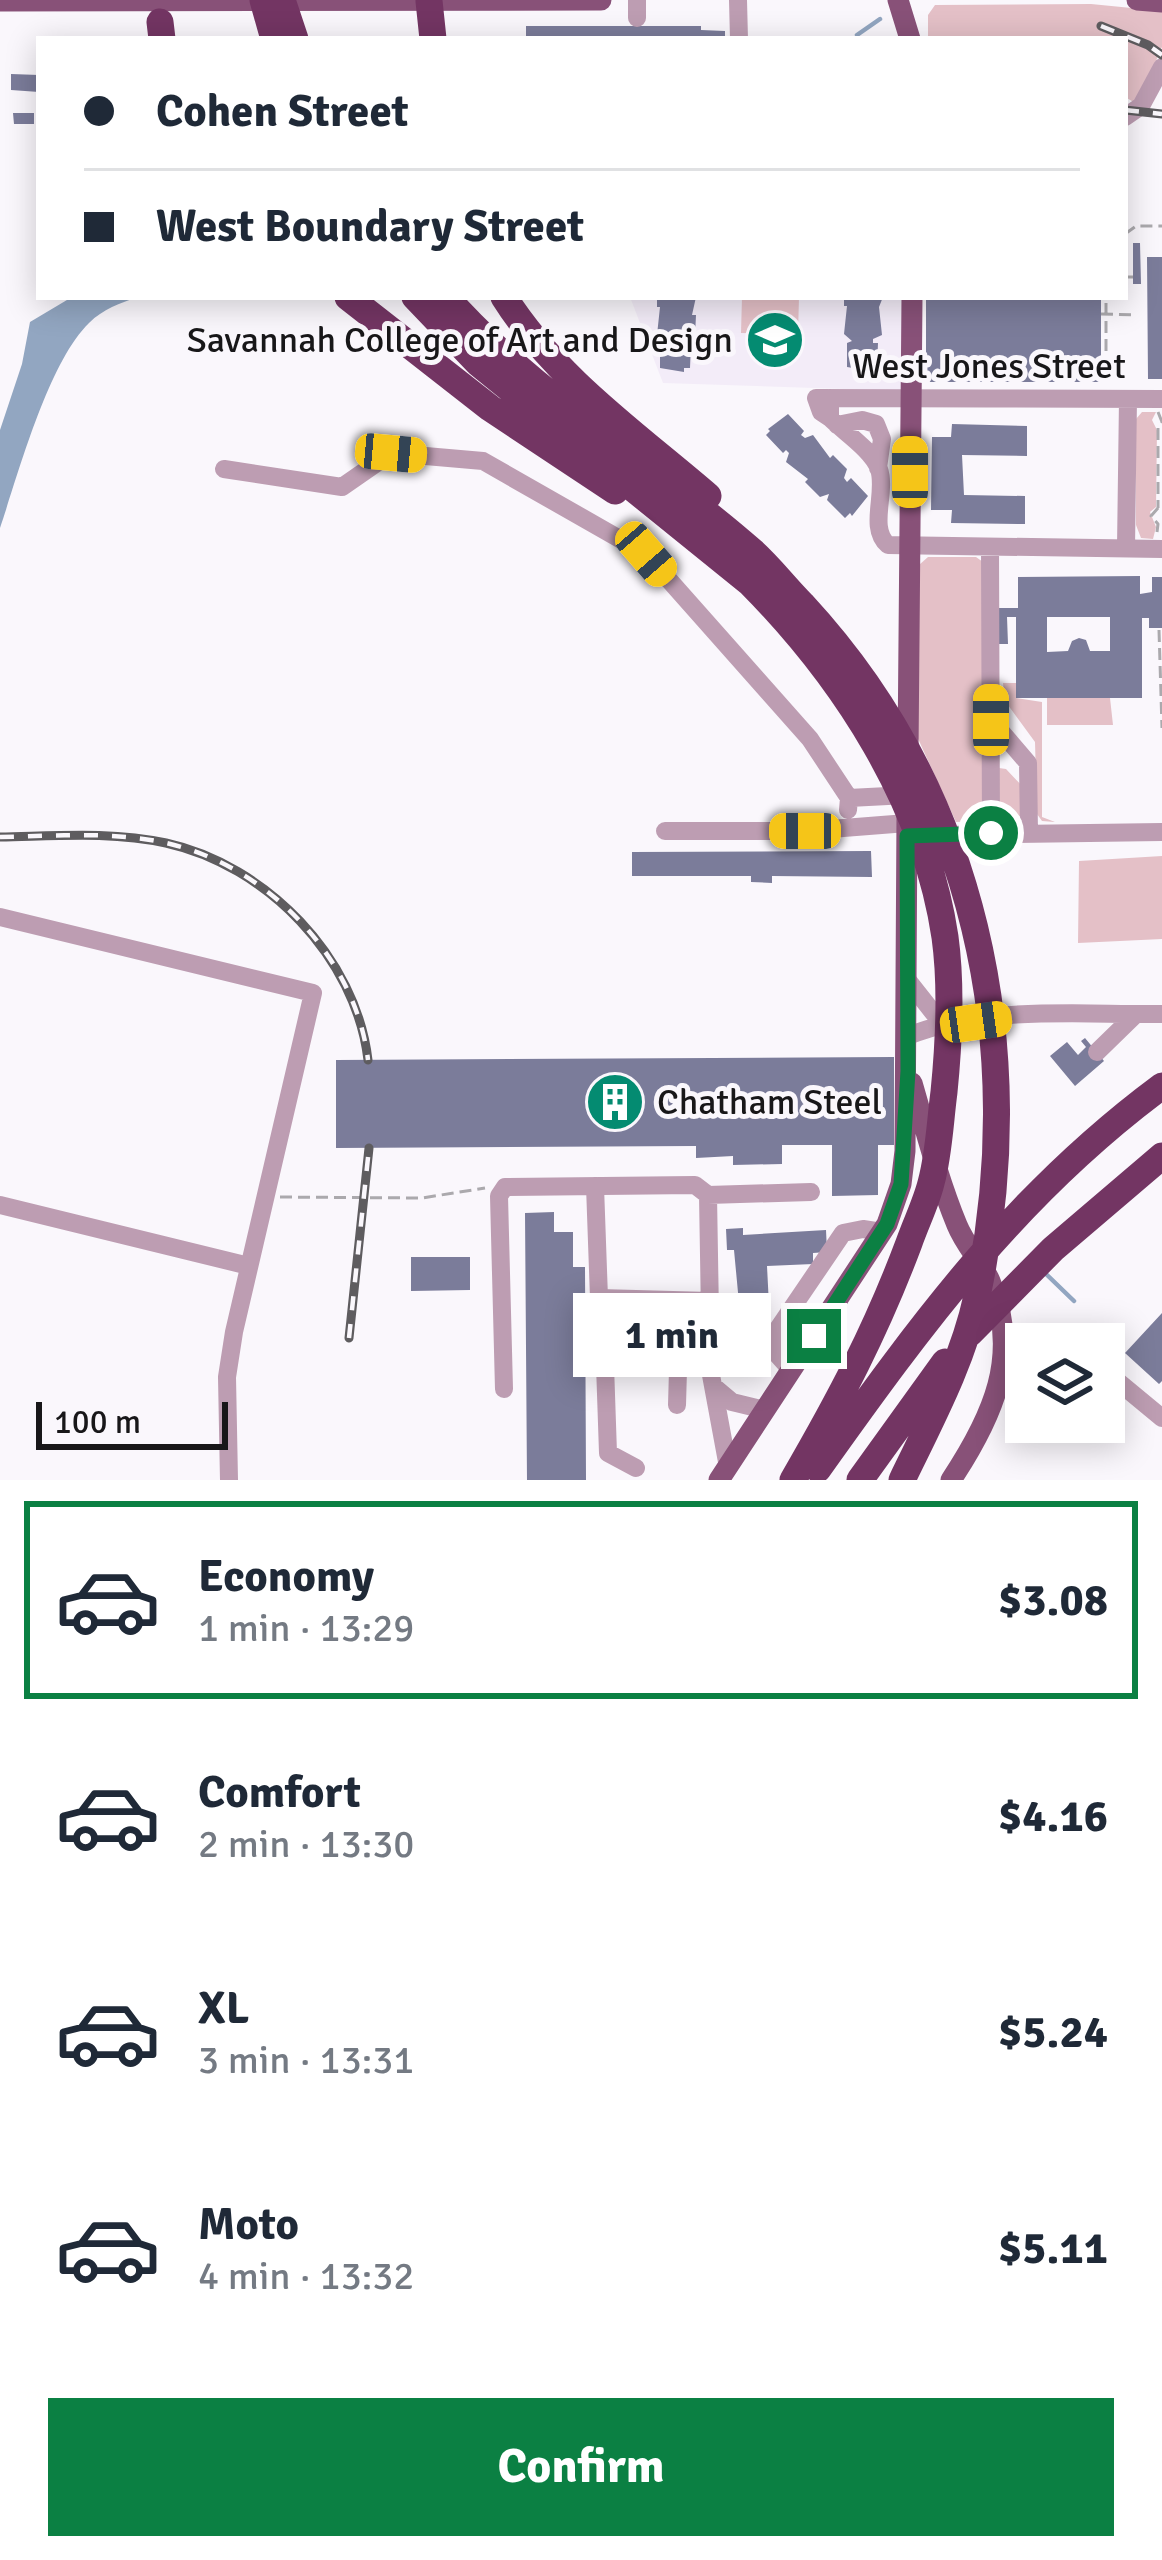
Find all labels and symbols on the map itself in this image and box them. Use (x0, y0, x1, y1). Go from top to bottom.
school or university icon: Savannah College of Art and Design (744, 309, 806, 371)
place label: Savannah College of Art and Design (187, 318, 733, 363)
street label: West Jones Street (852, 344, 1126, 389)
car (354, 432, 428, 474)
car (892, 436, 928, 508)
car (609, 515, 683, 593)
car (973, 684, 1009, 756)
route start (964, 806, 1018, 860)
car (769, 813, 841, 849)
car (938, 999, 1014, 1045)
building icon: Chatham Steel (584, 1071, 646, 1133)
place label: Chatham Steel (657, 1080, 882, 1125)
callout: 1 min (574, 1294, 772, 1378)
route end (787, 1309, 841, 1363)
scale bar (36, 1396, 228, 1449)

